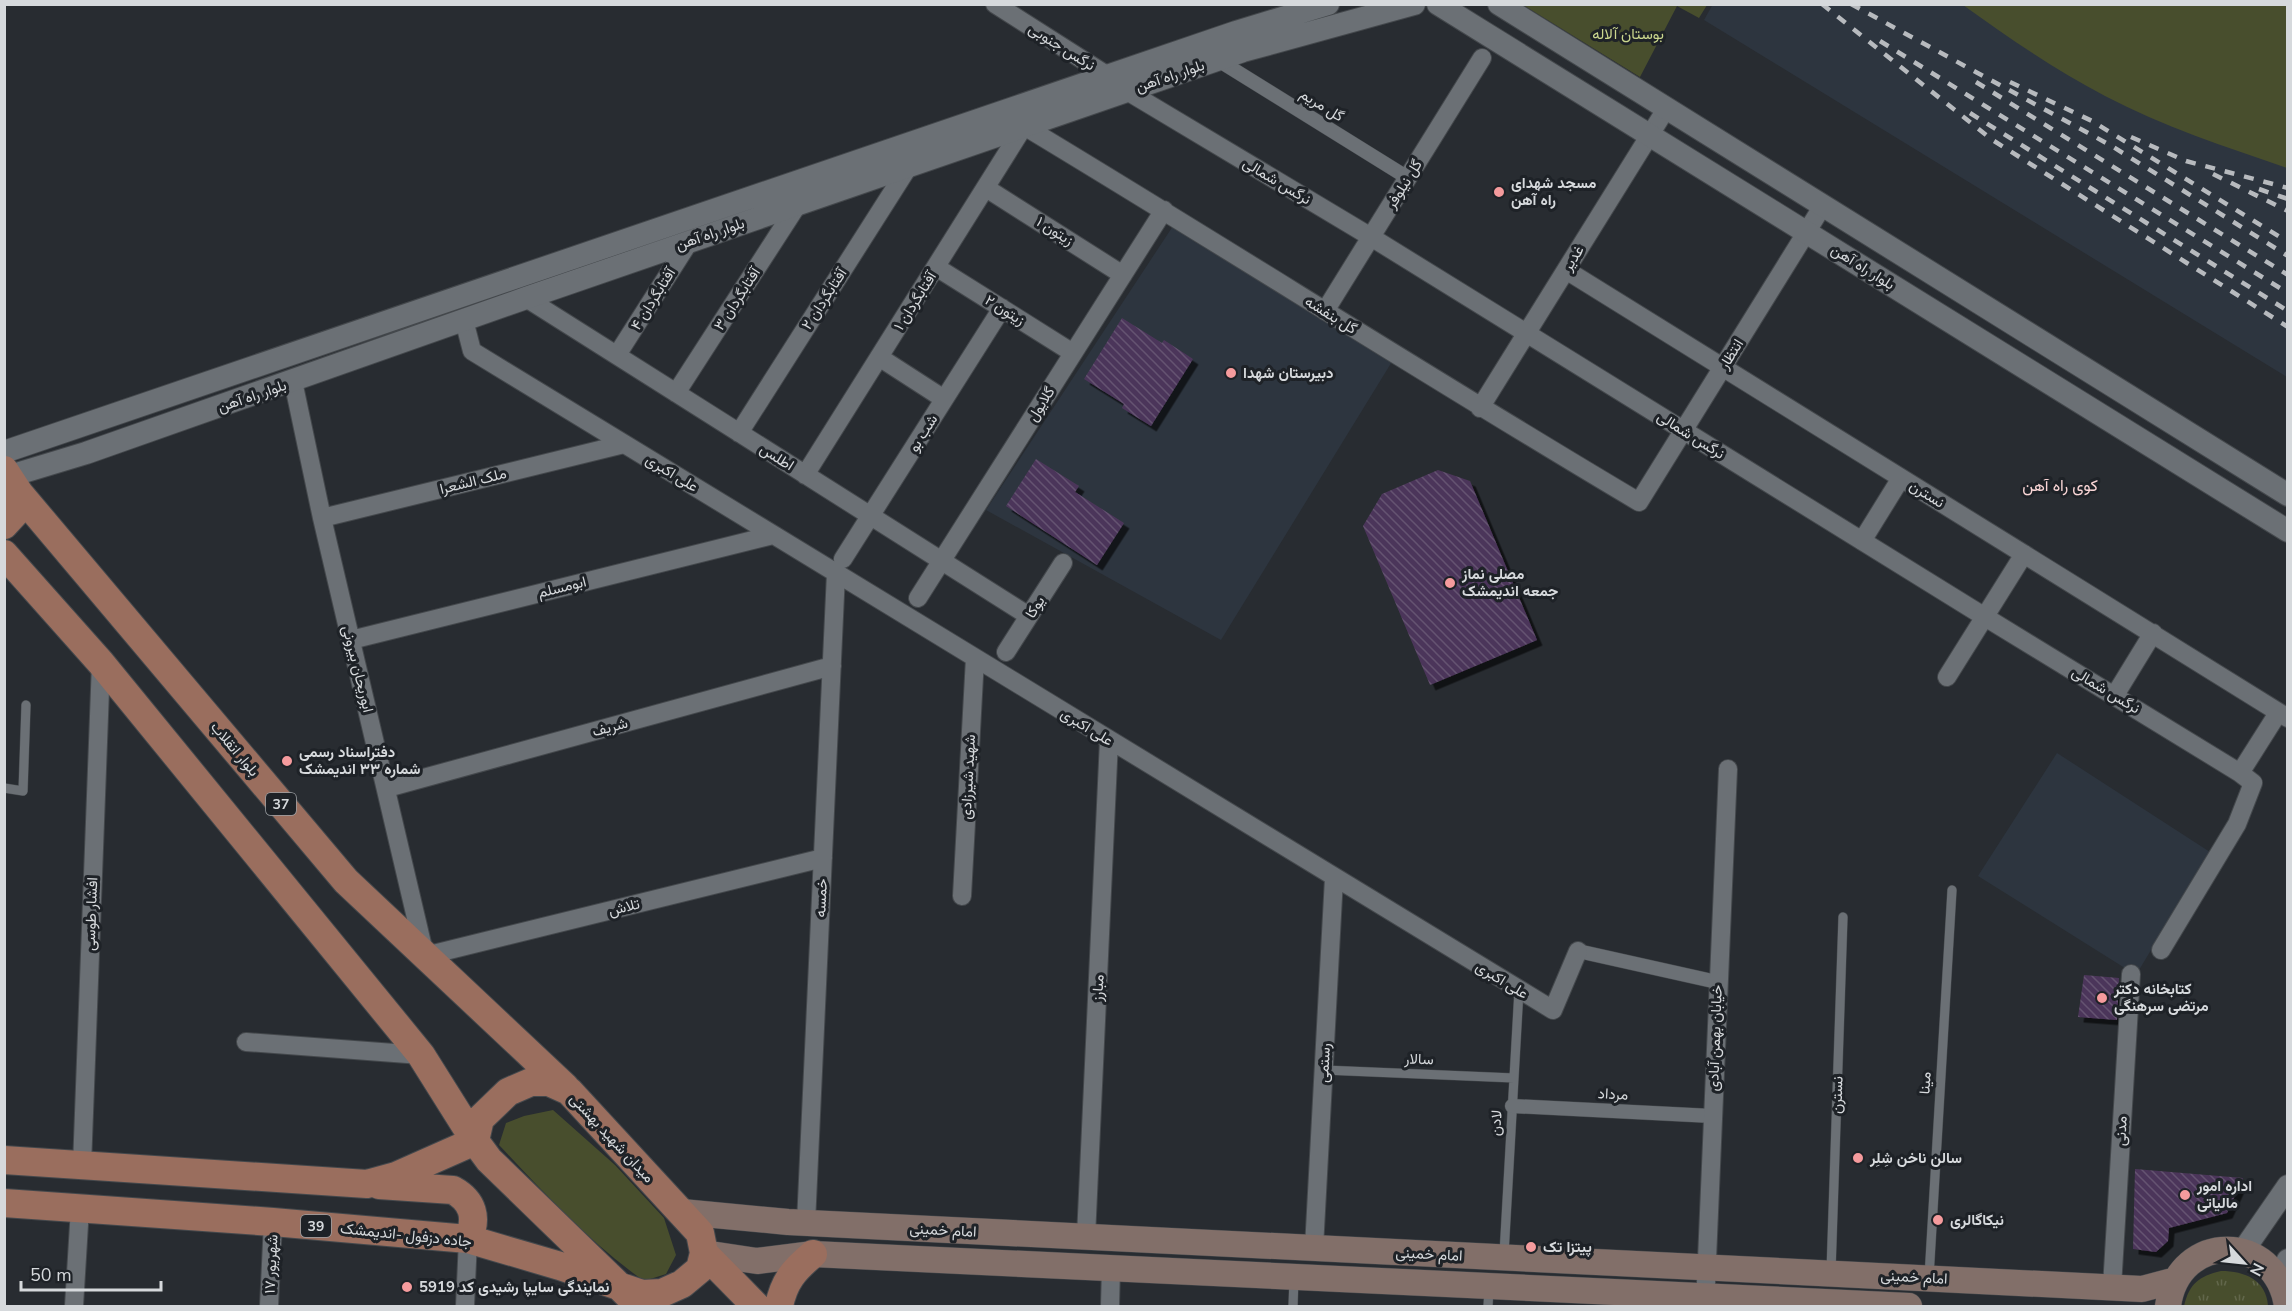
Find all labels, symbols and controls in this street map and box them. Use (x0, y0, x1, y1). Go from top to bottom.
street label: نرگس جنوبی (1025, 19, 1099, 75)
park label: بوستان آلاله (1592, 24, 1664, 44)
street label: بلوار راه آهن (1133, 55, 1207, 97)
street label: گل مریم (1296, 84, 1348, 127)
street label: نرگس شمالی (1239, 153, 1315, 209)
street label: گل نیلوفر (1381, 155, 1427, 213)
place label: مسجد شهدای راه آهن (1511, 173, 1597, 210)
marker: مسجد شهدای راه آهن (1492, 185, 1506, 199)
street label: زیتون ۱ (1033, 212, 1077, 250)
street label: بلوار راه آهن (673, 213, 747, 255)
street label: بلوار راه آهن (1827, 240, 1899, 294)
street label: غدیر (1557, 241, 1589, 276)
street label: آفتابگردان ۳ (709, 262, 766, 334)
street label: آفتابگردان ۴ (626, 263, 681, 334)
street label: آفتابگردان ۲ (797, 263, 852, 333)
street label: آفتابگردان ۱ (889, 267, 942, 334)
street label: زیتون ۲ (981, 290, 1029, 330)
street label: گل بنفشه (1301, 291, 1361, 339)
street label: انتظار (1713, 335, 1748, 374)
place label: دبیرستان شهدا (1243, 363, 1334, 383)
marker: دبیرستان شهدا (1224, 366, 1238, 380)
street label: بلوار راه آهن (215, 375, 289, 417)
street label: گلایول (1023, 383, 1060, 425)
street label: نرگس شمالی (1653, 406, 1729, 464)
street label: شب بو (904, 410, 942, 456)
street label: اطلس (756, 439, 798, 475)
street label: علی اکبری (642, 450, 702, 497)
street label: ملک الشعرا (438, 463, 508, 499)
street label: نسترن (1906, 475, 1948, 513)
district label: کوی راه آهن (2022, 475, 2098, 497)
place label: مصلی نماز جمعه اندیمشک (1461, 564, 1558, 601)
street label: ابومسلم (536, 571, 588, 603)
marker: مصلی نماز جمعه اندیمشک (1443, 576, 1457, 590)
street label: یوکا (1020, 592, 1050, 622)
street label: ابوریحان بیرونی (338, 623, 378, 715)
street label: نرگس شمالی (2068, 662, 2144, 718)
street label: علی اکبری (1057, 704, 1117, 751)
street label: شریف (590, 713, 630, 741)
street label: بلوار انقلاب (206, 717, 264, 781)
street label: شهید شیرزادی (956, 734, 980, 820)
place label: دفتراسناد رسمی شماره ۳۳ اندیمشک (299, 742, 421, 779)
marker: دفتراسناد رسمی شماره ۳۳ اندیمشک (280, 754, 294, 768)
road number: 37 (266, 793, 296, 815)
street label: افشار طوسی (80, 877, 102, 951)
street label: خمسه (810, 878, 832, 918)
street label: تلاش (606, 893, 642, 921)
street label: علی اکبری (1472, 957, 1532, 1004)
street label: مبارز (1087, 974, 1109, 1003)
place label: کتابخانه دکتر مرتضی سرهنگی (2113, 979, 2209, 1016)
street label: خیابان بهمن آبادی (1703, 984, 1727, 1092)
marker: کتابخانه دکتر مرتضی سرهنگی (2095, 991, 2109, 1005)
street label: رستمی (1313, 1043, 1335, 1083)
street label: سالار (1403, 1048, 1434, 1070)
street label: مینا (1914, 1071, 1936, 1095)
street label: نسترن (1826, 1076, 1848, 1114)
street label: مرداد (1597, 1083, 1629, 1105)
street label: میدان شهید بهشتی (565, 1089, 659, 1187)
street label: لادن (1485, 1110, 1507, 1136)
street label: مدنی (2110, 1115, 2132, 1147)
place label: سالن ناخن شِلِر (1869, 1148, 1962, 1168)
marker: سالن ناخن شِلِر (1851, 1151, 1865, 1165)
place label: اداره امور مالیاتی (2196, 1176, 2252, 1213)
marker: اداره امور مالیاتی (2178, 1188, 2192, 1202)
place label: نیکاگالری (1950, 1210, 2004, 1230)
marker: نیکاگالری (1931, 1213, 1945, 1227)
road number: 39 (301, 1215, 331, 1237)
street label: جاده دزفول -اندیمشک (339, 1218, 473, 1252)
street label: امام خمینی (909, 1218, 977, 1242)
north arrow (2214, 1233, 2274, 1293)
street label: ۱۷ شهریور (259, 1234, 283, 1294)
place label: پیتزا تک (1543, 1237, 1592, 1257)
marker: پیتزا تک (1524, 1240, 1538, 1254)
street label: امام خمینی (1395, 1242, 1463, 1266)
scale bar (21, 1254, 160, 1292)
text: N (2244, 1259, 2269, 1280)
text: 50 m (30, 1263, 72, 1287)
street label: امام خمینی (1880, 1265, 1948, 1289)
place label: نمایندگی سایپا رشیدی کد 5919 (419, 1277, 609, 1297)
marker: نمایندگی سایپا رشیدی کد 5919 (400, 1280, 414, 1294)

